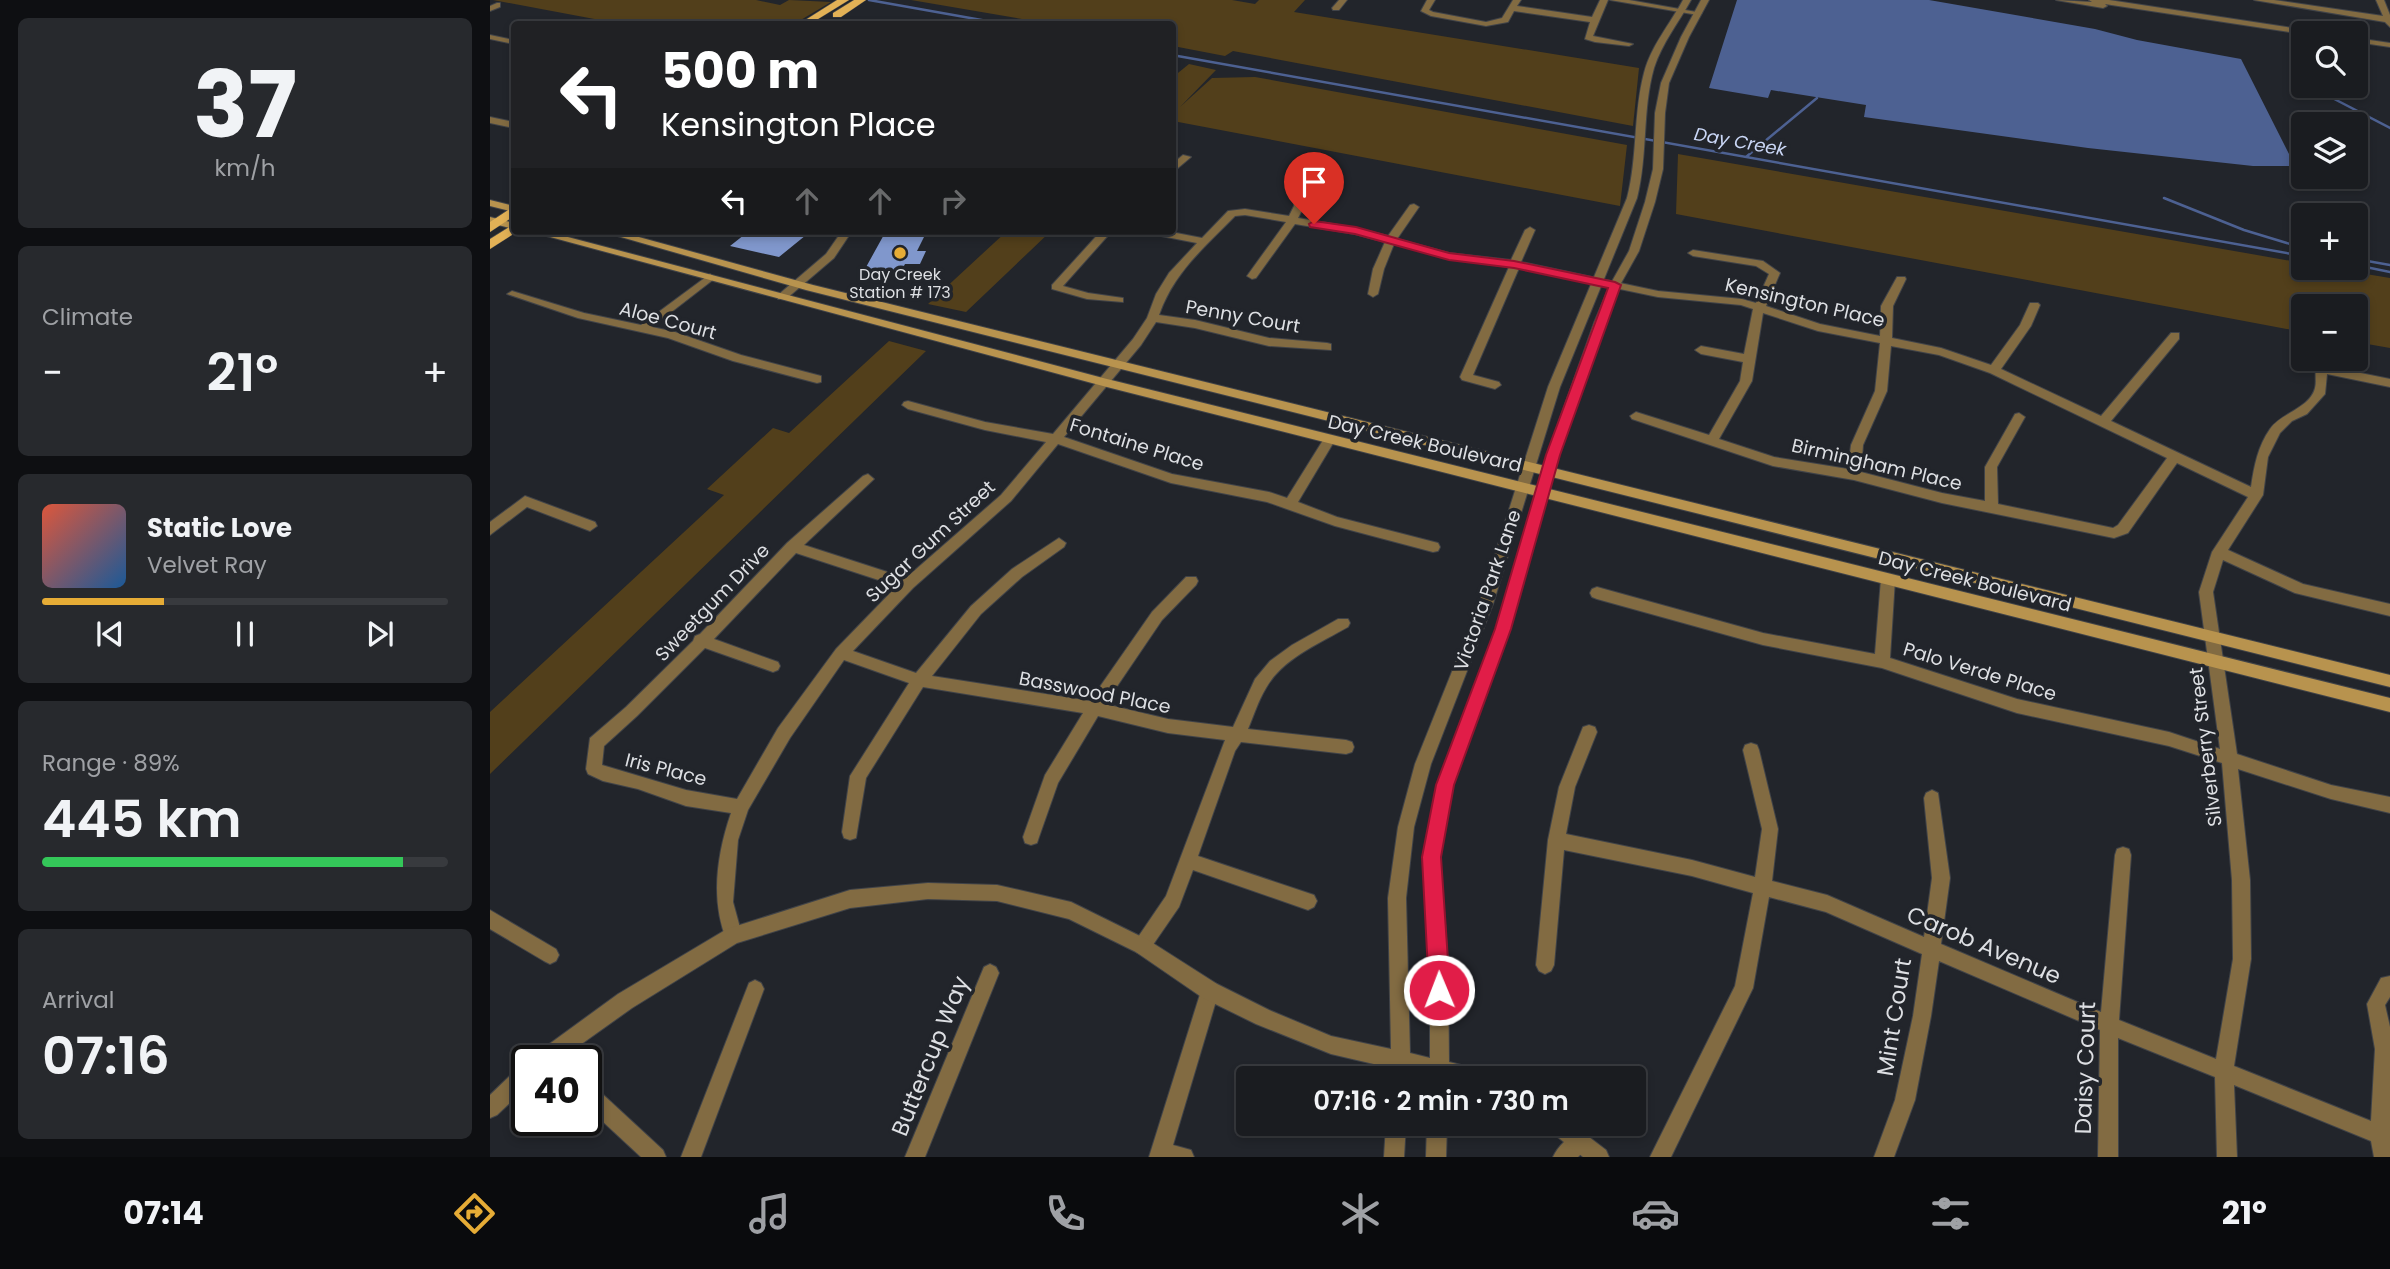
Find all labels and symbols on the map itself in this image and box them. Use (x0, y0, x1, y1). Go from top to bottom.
water label: Day Creek (1692, 121, 1789, 162)
pin (1284, 152, 1344, 224)
marker: Day Creek Station # 173 (892, 245, 908, 261)
place label: Day Creek Station # 173 (849, 263, 951, 304)
street label: Kensington Place (1722, 271, 1887, 334)
street label: Penny Court (1184, 293, 1302, 340)
street label: Aloe Court (616, 295, 719, 346)
street label: Day Creek Boulevard (1325, 408, 1524, 479)
street label: Fontaine Place (1066, 411, 1207, 478)
street label: Birmingham Place (1789, 432, 1965, 497)
street label: Sugar Gum Street (860, 474, 1001, 609)
street label: Victoria Park Lane (1447, 506, 1528, 674)
street label: Sweetgum Drive (649, 537, 776, 667)
street label: Day Creek Boulevard (1876, 544, 2074, 619)
street label: Palo Verde Place (1900, 635, 2060, 708)
street label: Basswood Place (1017, 665, 1173, 720)
street label: Silverberry Street (2182, 666, 2229, 828)
street label: Iris Place (622, 746, 710, 793)
street label: Carob Avenue (1902, 898, 2066, 992)
position arrow (1402, 953, 1476, 1027)
street label: Mint Court (1869, 956, 1919, 1078)
street label: Buttercup Way (883, 971, 977, 1141)
street label: Daisy Court (2067, 1001, 2103, 1135)
speed limit sign: 40 (511, 1045, 602, 1136)

